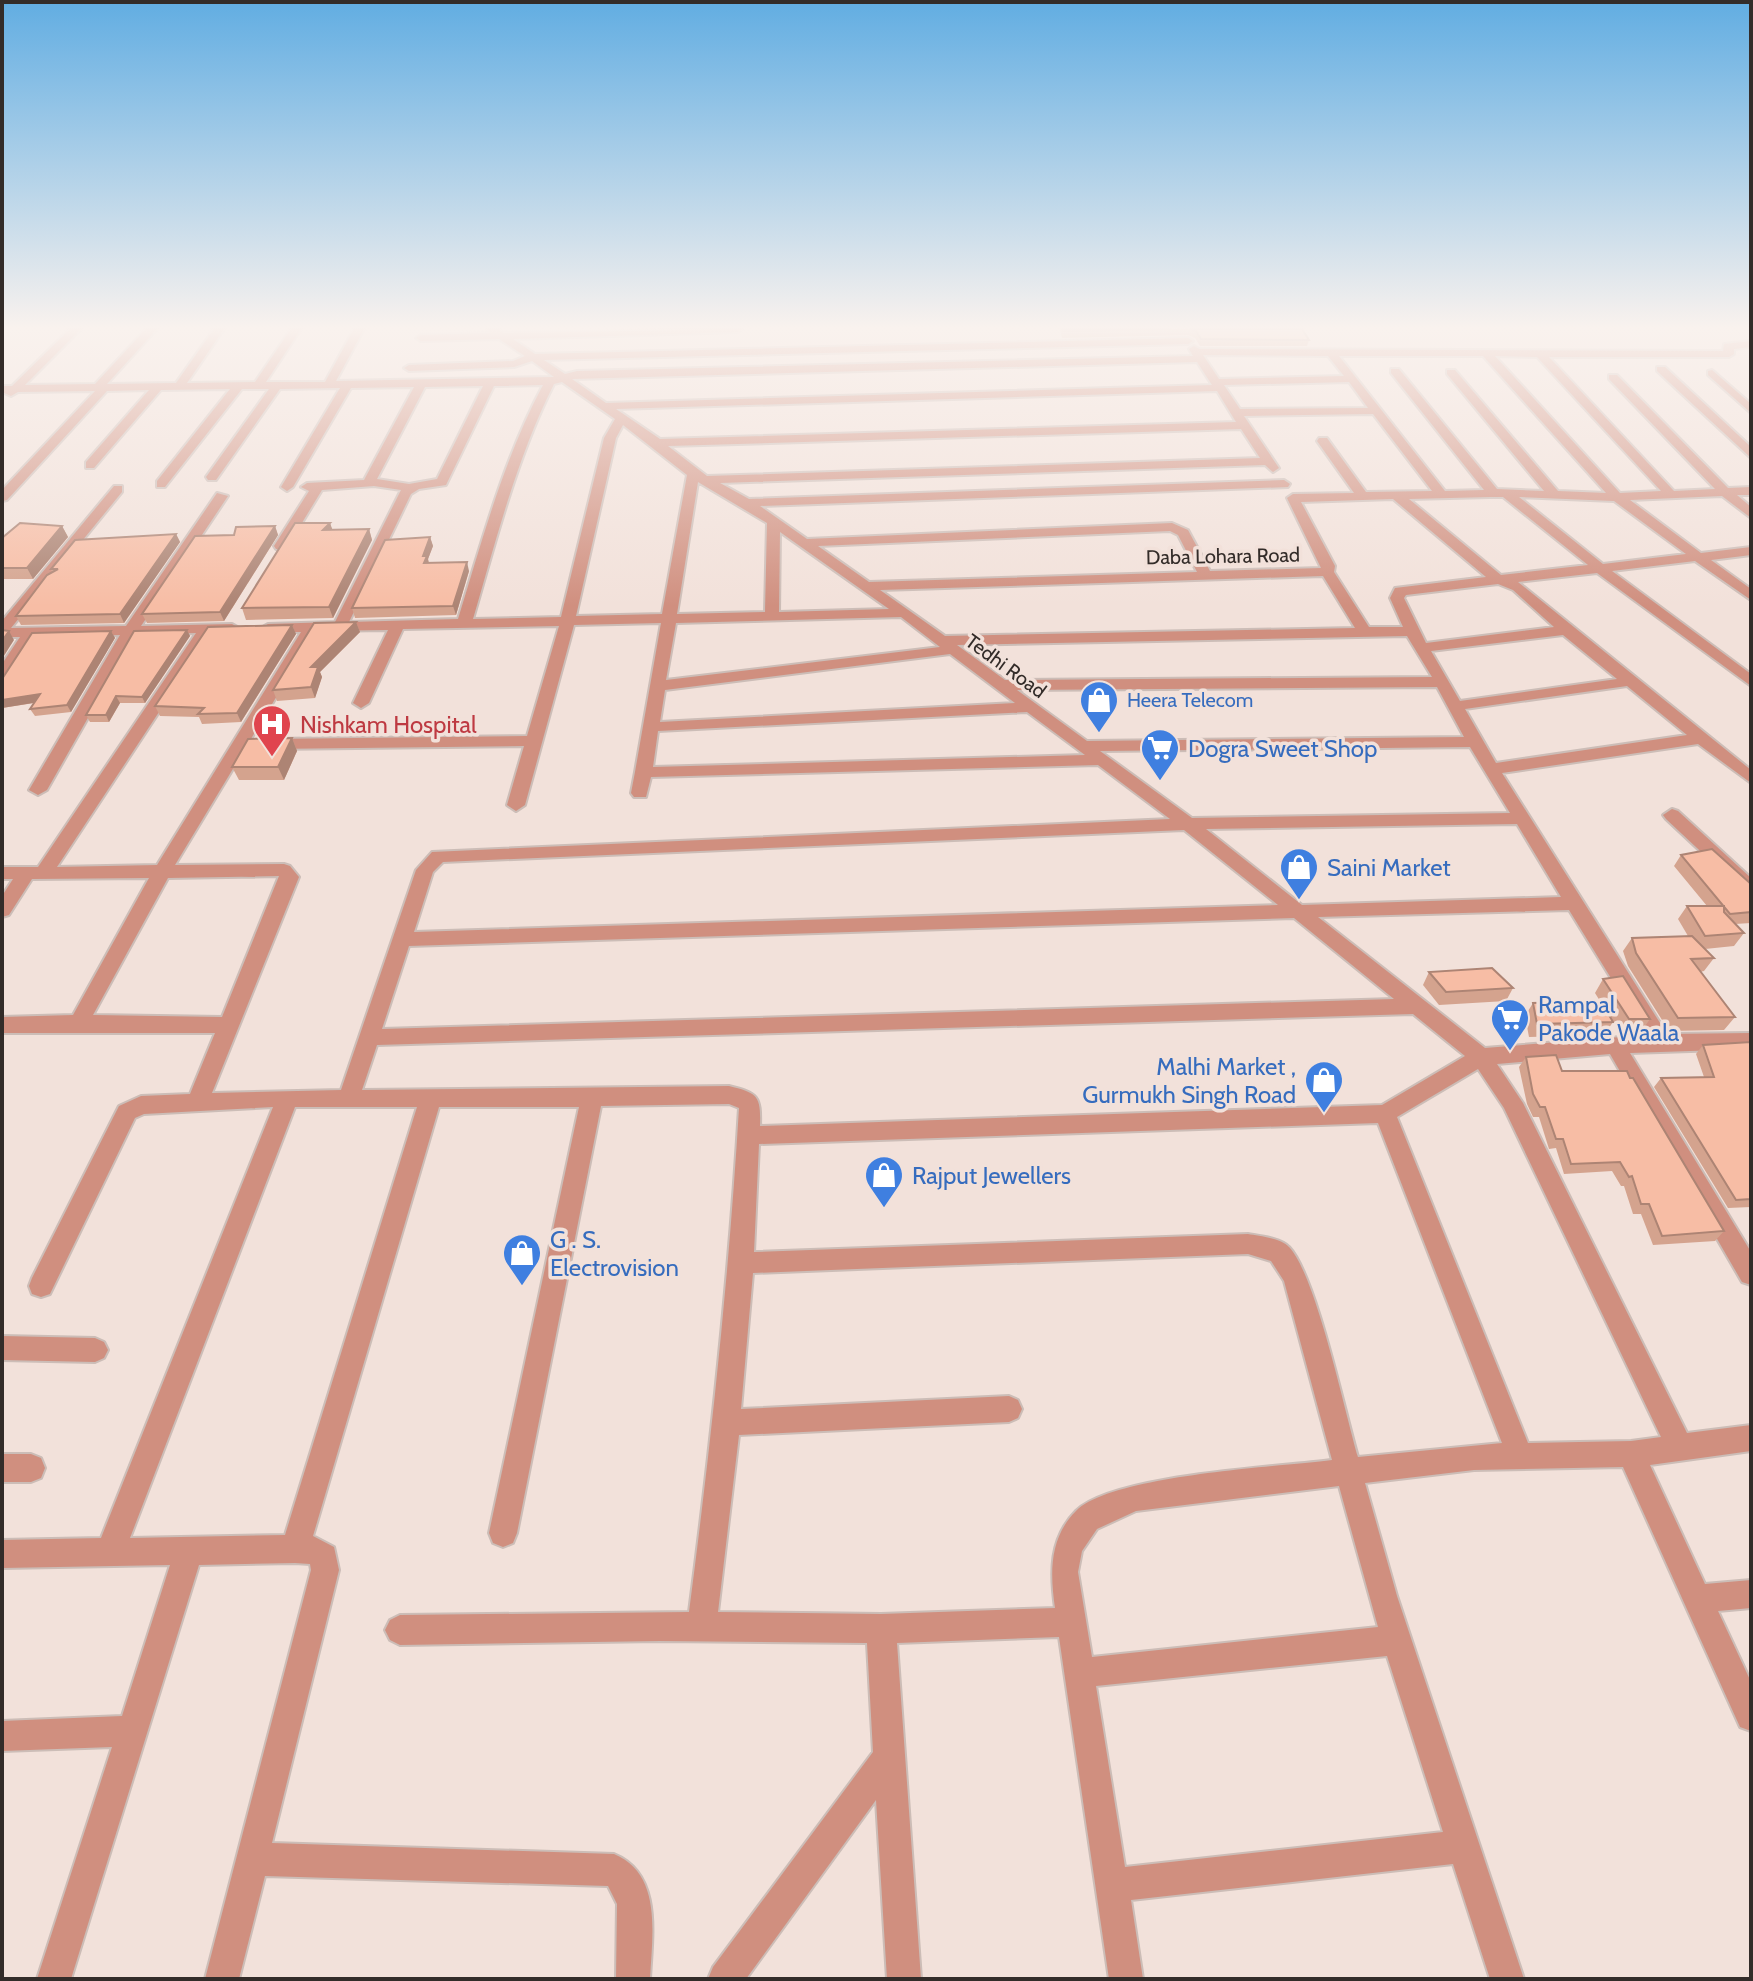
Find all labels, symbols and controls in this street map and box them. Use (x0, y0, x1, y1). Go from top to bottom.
street label: Daba Lohara Road (1146, 543, 1300, 569)
street label: Tedhi Road (961, 629, 1051, 703)
shop icon: Heera Telecom (1078, 679, 1120, 734)
place label: Heera Telecom (1127, 688, 1253, 712)
hospital icon: Nishkam Hospital (251, 703, 293, 758)
place label: Nishkam Hospital (300, 710, 477, 739)
supermarket icon: Dogra Sweet Shop (1139, 727, 1181, 782)
place label: Dogra Sweet Shop (1188, 734, 1377, 763)
shop icon: Saini Market (1278, 846, 1320, 901)
place label: Saini Market (1327, 853, 1451, 882)
place label: Rampal Pakode Waala (1538, 990, 1680, 1047)
supermarket icon: Rampal Pakode Waala (1489, 997, 1531, 1052)
place label: Malhi Market , Gurmukh Singh Road (1082, 1052, 1296, 1109)
shop icon: Malhi Market , Gurmukh Singh Road (1303, 1059, 1345, 1114)
shop icon: Rajput Jewellers (863, 1154, 905, 1209)
place label: Rajput Jewellers (912, 1161, 1071, 1190)
place label: G . S. Electrovision (550, 1225, 679, 1282)
shop icon: G . S. Electrovision (501, 1232, 543, 1287)

